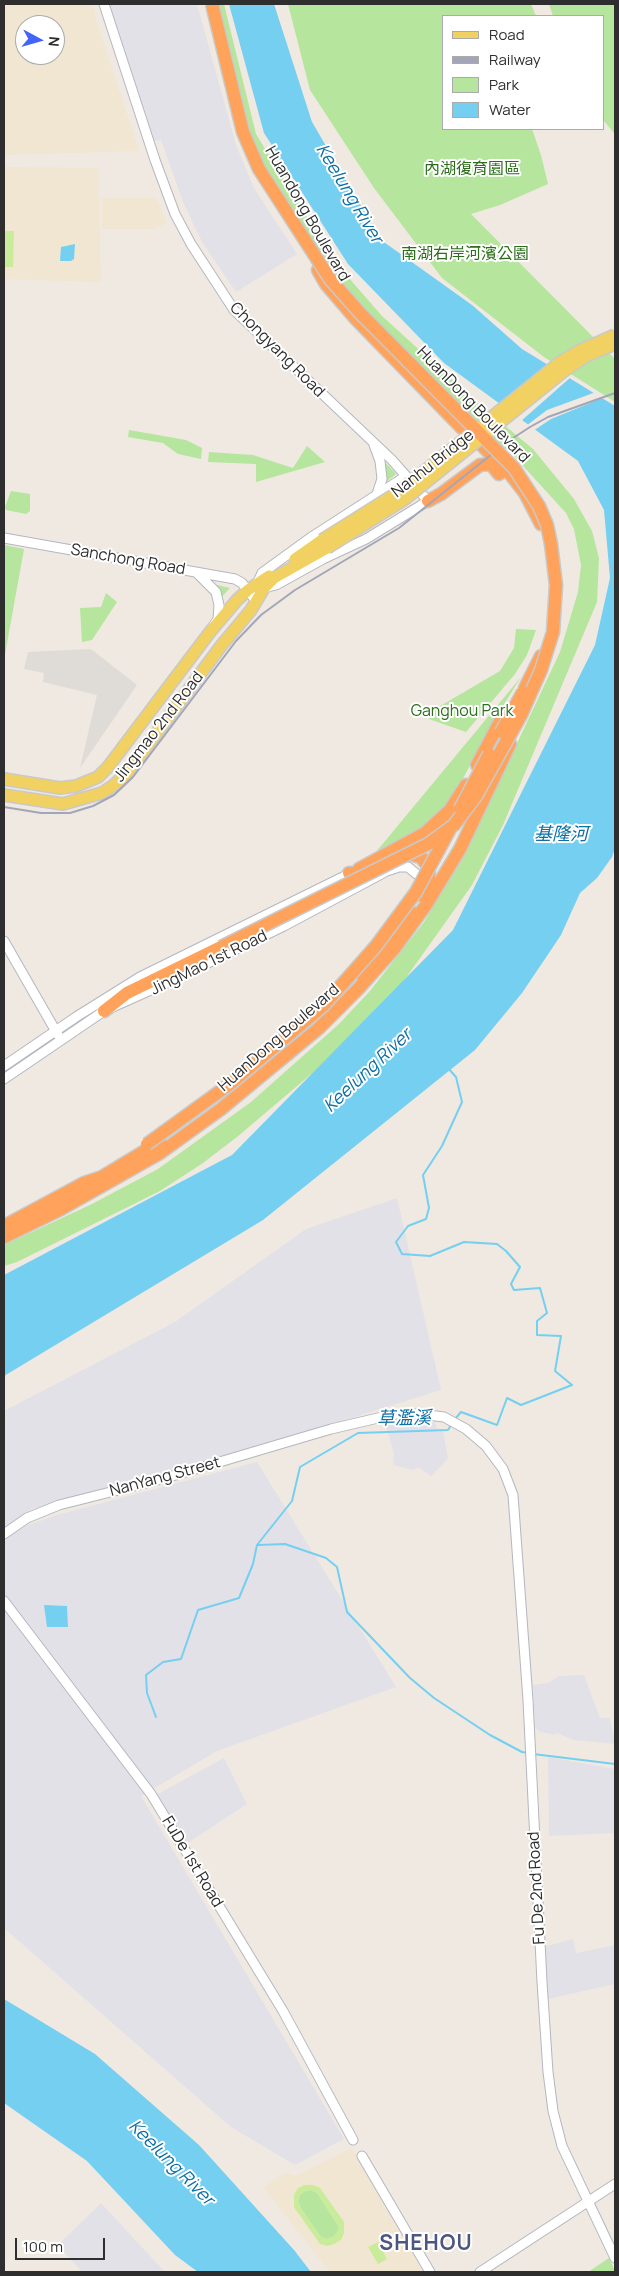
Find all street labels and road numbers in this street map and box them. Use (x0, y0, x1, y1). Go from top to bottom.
street label: Huandong Boulevard (260, 143, 354, 285)
street label: Chongyang Road (225, 298, 329, 402)
street label: HuanDong Boulevard (412, 343, 534, 467)
street label: Nanhu Bridge (388, 426, 478, 502)
street label: Sanchong Road (69, 540, 187, 580)
street label: Jingmao 2nd Road (110, 668, 208, 786)
street label: JingMao 1st Road (148, 926, 270, 1000)
street label: HuanDong Boulevard (214, 980, 344, 1096)
street label: NanYang Street (108, 1453, 222, 1501)
street label: FuDe 1st Road (157, 1813, 227, 1911)
street label: Fu De 2nd Road (524, 1831, 550, 1945)

